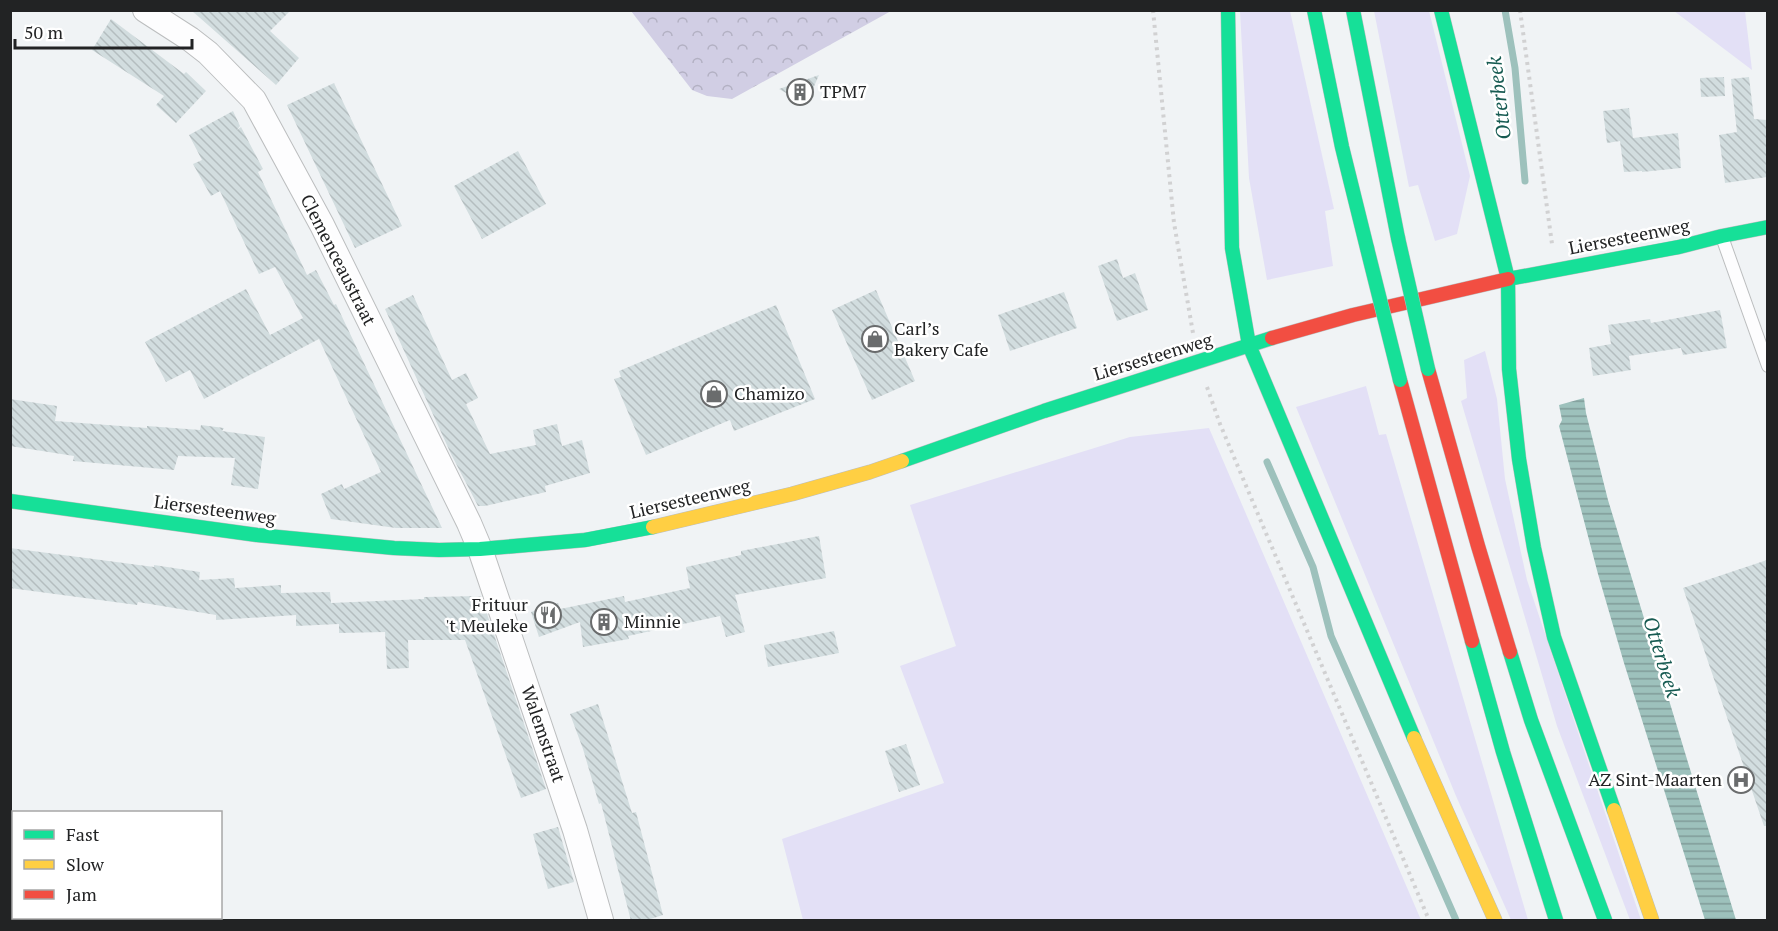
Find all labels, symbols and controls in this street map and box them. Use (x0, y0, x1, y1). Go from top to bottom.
scale bar (15, 12, 192, 50)
text: 50 m (24, 20, 64, 44)
water label: Otterbeek (1480, 55, 1517, 141)
building icon: TPM7 (785, 77, 815, 107)
place label: TPM7 (820, 79, 867, 103)
street label: Clemenceaustraat (295, 190, 382, 329)
street label: Liersesteenweg (1566, 212, 1692, 260)
place label: Carl’s Bakery Cafe (894, 316, 989, 361)
shop icon: Carl’s Bakery Cafe (860, 324, 890, 354)
street label: Liersesteenweg (1090, 326, 1215, 385)
shop icon: Chamizo (699, 379, 729, 409)
place label: Chamizo (734, 381, 805, 405)
street label: Liersesteenweg (627, 472, 753, 524)
street label: Liersesteenweg (153, 489, 278, 530)
place label: Frituur 't Meuleke (445, 592, 528, 637)
restaurant icon: Frituur 't Meuleke (533, 600, 563, 630)
building icon: Minnie (589, 607, 619, 637)
place label: Minnie (624, 609, 681, 633)
water label: Otterbeek (1637, 613, 1688, 701)
street label: Walemstraat (516, 682, 572, 786)
hospital icon: AZ Sint-Maarten (1726, 765, 1756, 795)
place label: AZ Sint-Maarten (1588, 767, 1722, 791)
legend (12, 811, 222, 919)
text: Fast (66, 822, 100, 846)
text: Slow (66, 852, 105, 876)
text: Jam (66, 882, 97, 906)

